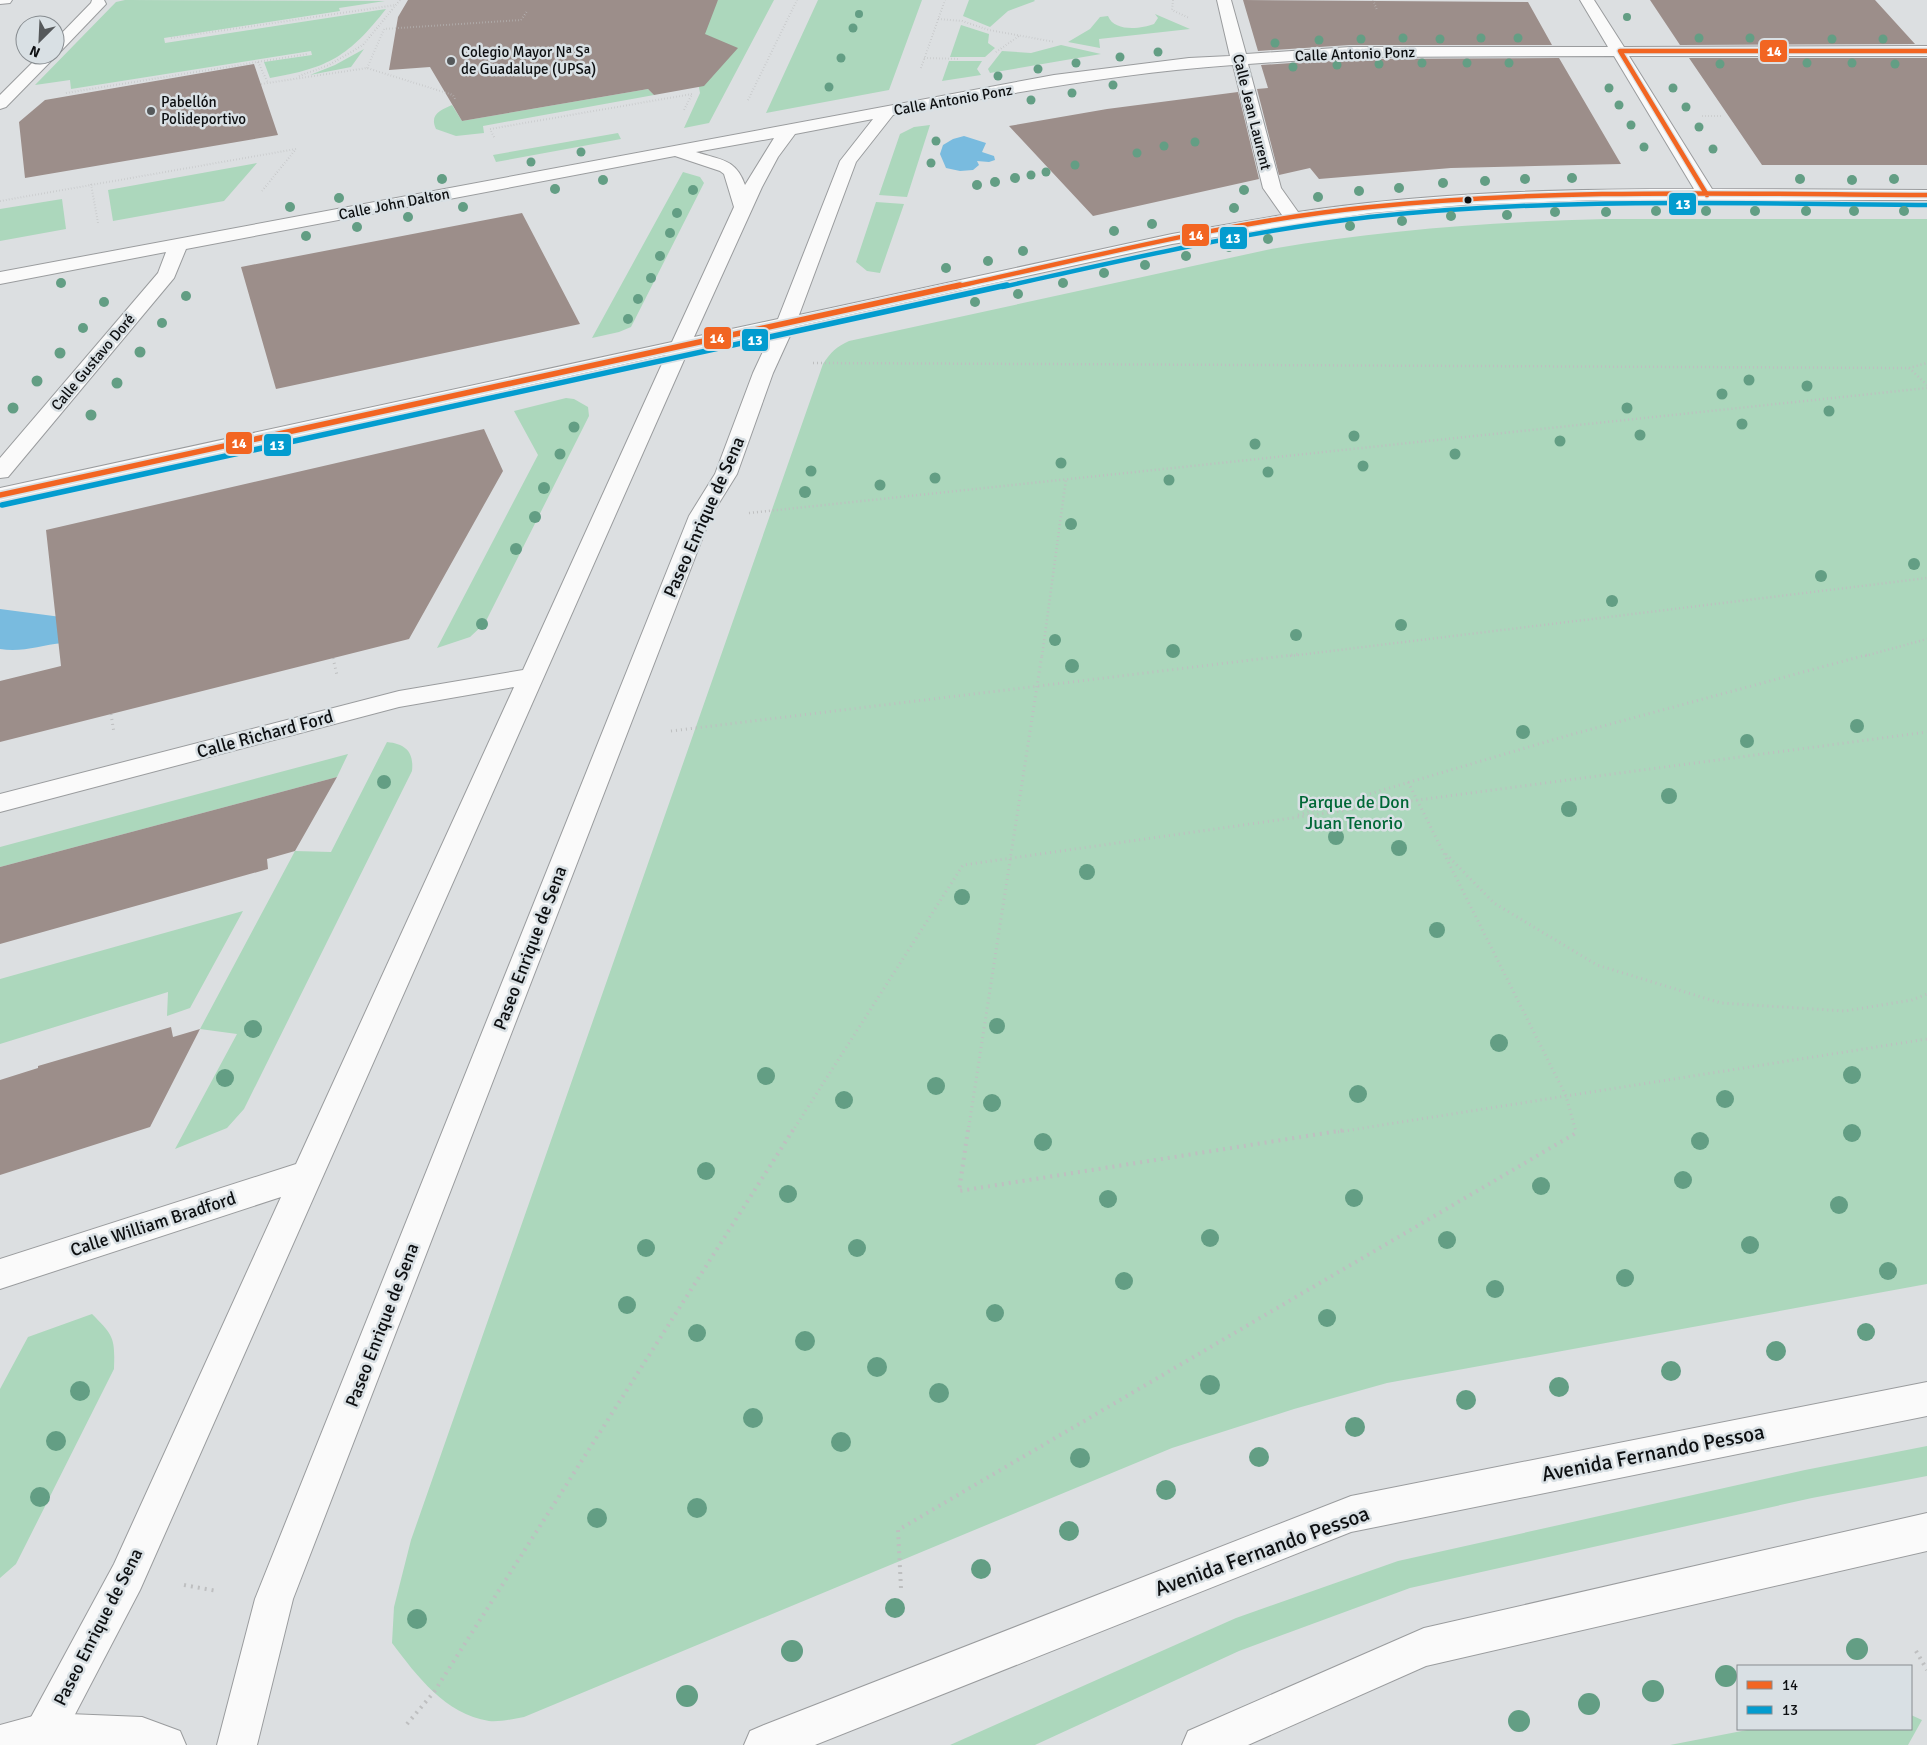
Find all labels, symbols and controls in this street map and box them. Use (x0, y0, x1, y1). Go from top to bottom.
north arrow (15, 15, 65, 65)
line badge: 14 (1759, 39, 1788, 63)
text: N (27, 42, 43, 61)
place label: Colegio Mayor Nª Sª de Guadalupe (UPSa) (461, 43, 596, 78)
street label: Calle Antonio Ponz (1295, 43, 1416, 65)
text: 14 (1766, 43, 1782, 60)
street label: Calle Jean Laurent (1229, 52, 1275, 172)
marker: Colegio Mayor Nª Sª de Guadalupe (UPSa) (445, 55, 457, 67)
street label: Calle Antonio Ponz (892, 81, 1014, 119)
place label: Pabellón Polideportivo (161, 93, 246, 128)
marker: Pabellón Polideportivo (145, 105, 157, 117)
street label: Calle John Dalton (337, 184, 451, 224)
line badge: 13 (1668, 192, 1697, 216)
unlabelled marker (1463, 195, 1473, 205)
text: 13 (1675, 196, 1691, 213)
line badge: 14 (1181, 223, 1210, 247)
line badge: 13 (1219, 226, 1248, 250)
text: 14 (1188, 227, 1204, 244)
text: 13 (1225, 230, 1241, 247)
street label: Calle Gustavo Doré (47, 310, 139, 414)
line badge: 14 (703, 326, 732, 350)
line badge: 13 (741, 328, 769, 352)
text: 14 (709, 330, 725, 347)
text: 13 (747, 332, 763, 349)
line badge: 14 (225, 431, 253, 455)
line badge: 13 (263, 433, 292, 457)
street label: Paseo Enrique de Sena (659, 433, 749, 601)
text: 14 (231, 435, 247, 452)
text: 13 (269, 437, 285, 454)
street label: Calle Richard Ford (194, 705, 336, 763)
park label: Parque de Don Juan Tenorio (1298, 791, 1410, 834)
street label: Paseo Enrique de Sena (489, 863, 571, 1033)
street label: Calle William Bradford (67, 1187, 239, 1261)
street label: Paseo Enrique de Sena (341, 1240, 423, 1410)
street label: Avenida Fernando Pessoa (1539, 1419, 1767, 1487)
street label: Avenida Fernando Pessoa (1151, 1500, 1373, 1602)
street label: Paseo Enrique de Sena (49, 1545, 147, 1709)
legend (1737, 1665, 1912, 1730)
text: 14 (1782, 1676, 1798, 1694)
text: 13 (1782, 1701, 1798, 1719)

